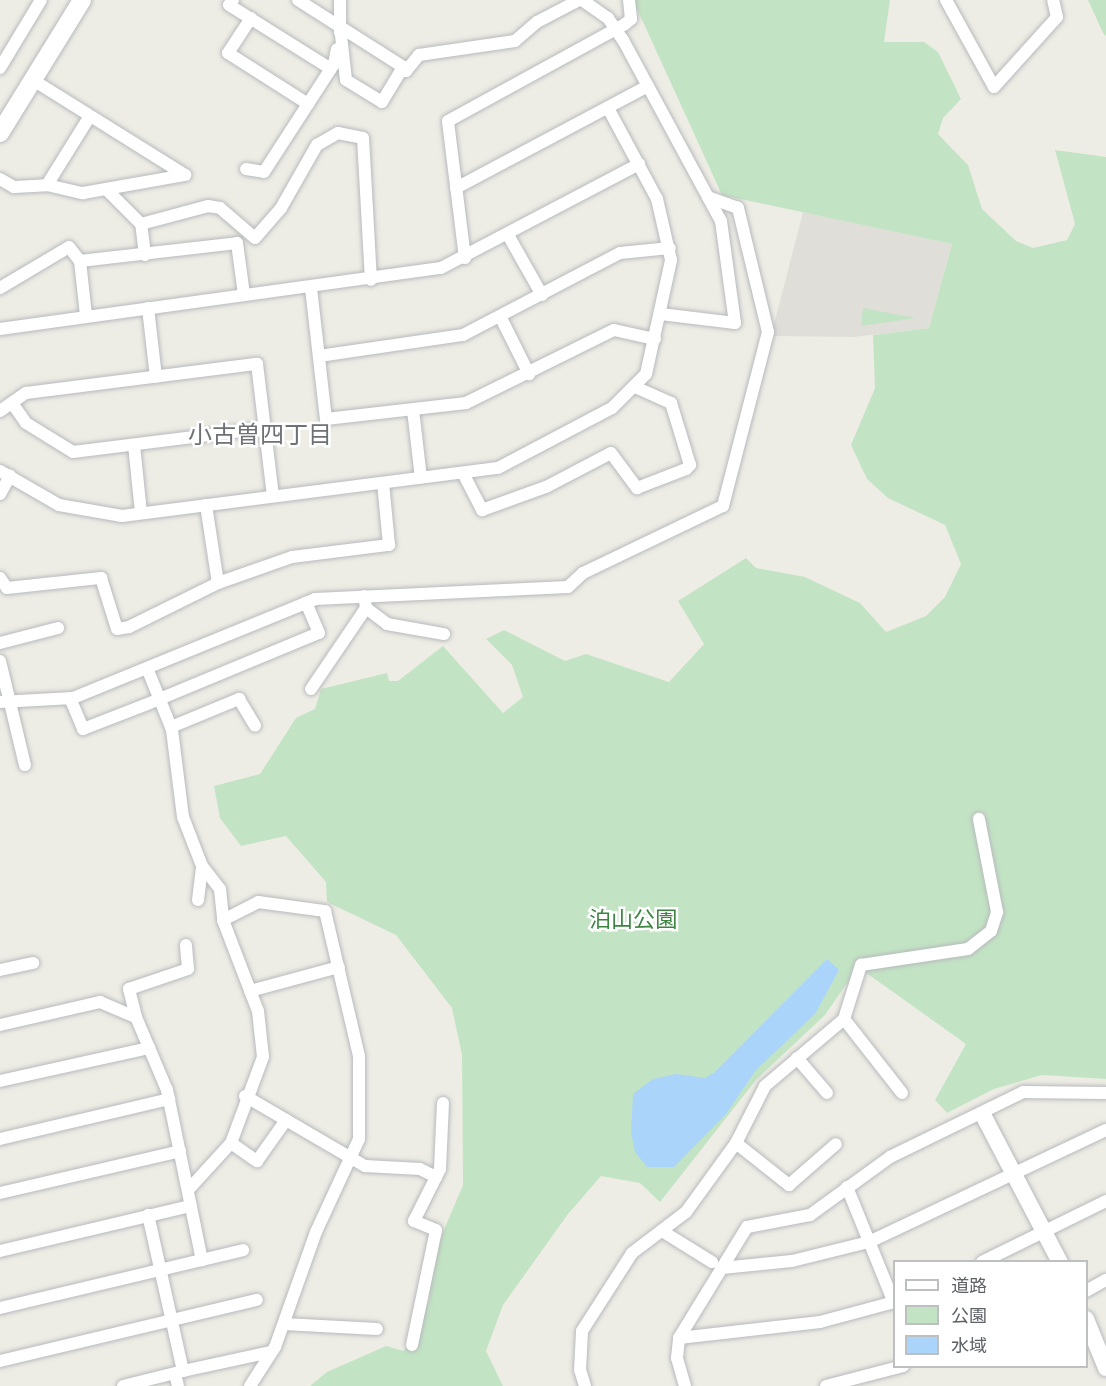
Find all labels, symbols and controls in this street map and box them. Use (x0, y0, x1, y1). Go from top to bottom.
district label: 小古曽四丁目 (188, 421, 332, 449)
park label: 泊山公園 (589, 907, 677, 933)
legend (893, 1260, 1088, 1368)
text: 道路 (951, 1273, 987, 1299)
text: 公園 (951, 1303, 987, 1329)
text: 水域 (951, 1333, 987, 1359)

